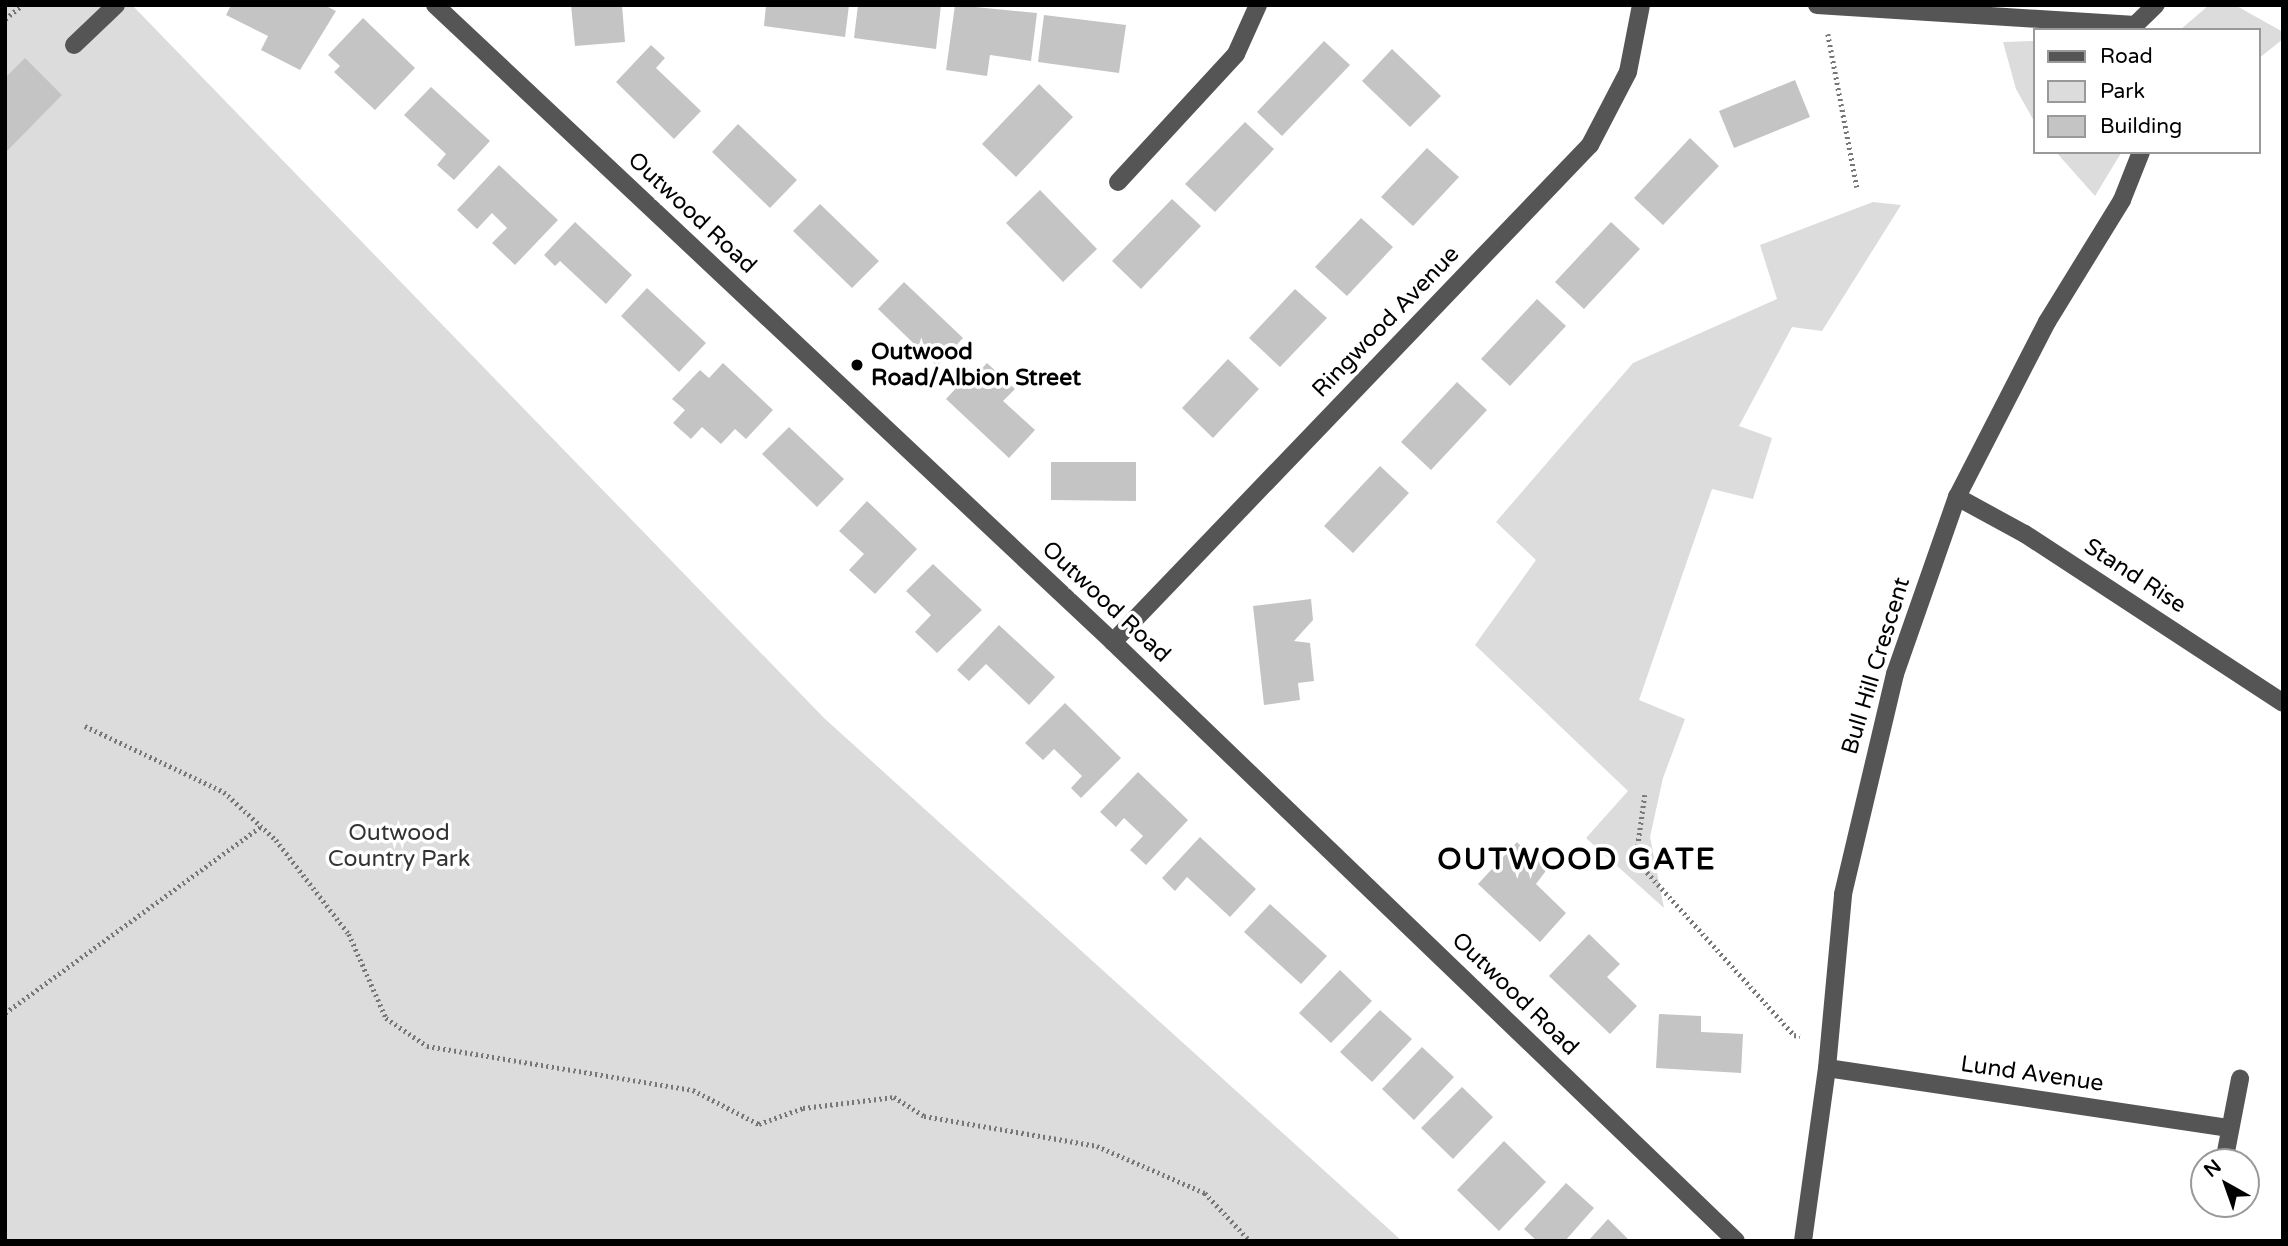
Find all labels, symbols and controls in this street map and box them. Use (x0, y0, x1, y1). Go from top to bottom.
legend (2032, 28, 2260, 154)
text: Road (2100, 44, 2153, 69)
text: Park (2100, 79, 2145, 104)
text: Building (2100, 114, 2182, 139)
street label: Outwood Road (622, 146, 762, 280)
street label: Ringwood Avenue (1307, 241, 1465, 403)
place label: Outwood Road/Albion Street (871, 338, 1081, 392)
marker: Outwood Road/Albion Street (849, 357, 865, 373)
street label: Stand Rise (2079, 533, 2191, 619)
street label: Outwood Road (1036, 535, 1176, 669)
street label: Bull Hill Crescent (1836, 574, 1916, 758)
park label: Outwood Country Park (328, 819, 470, 873)
district label: OUTWOOD GATE (1439, 842, 1715, 878)
street label: Outwood Road (1446, 927, 1584, 1061)
street label: Lund Avenue (1959, 1050, 2105, 1098)
north arrow (2190, 1148, 2260, 1218)
text: N (2200, 1155, 2226, 1182)

